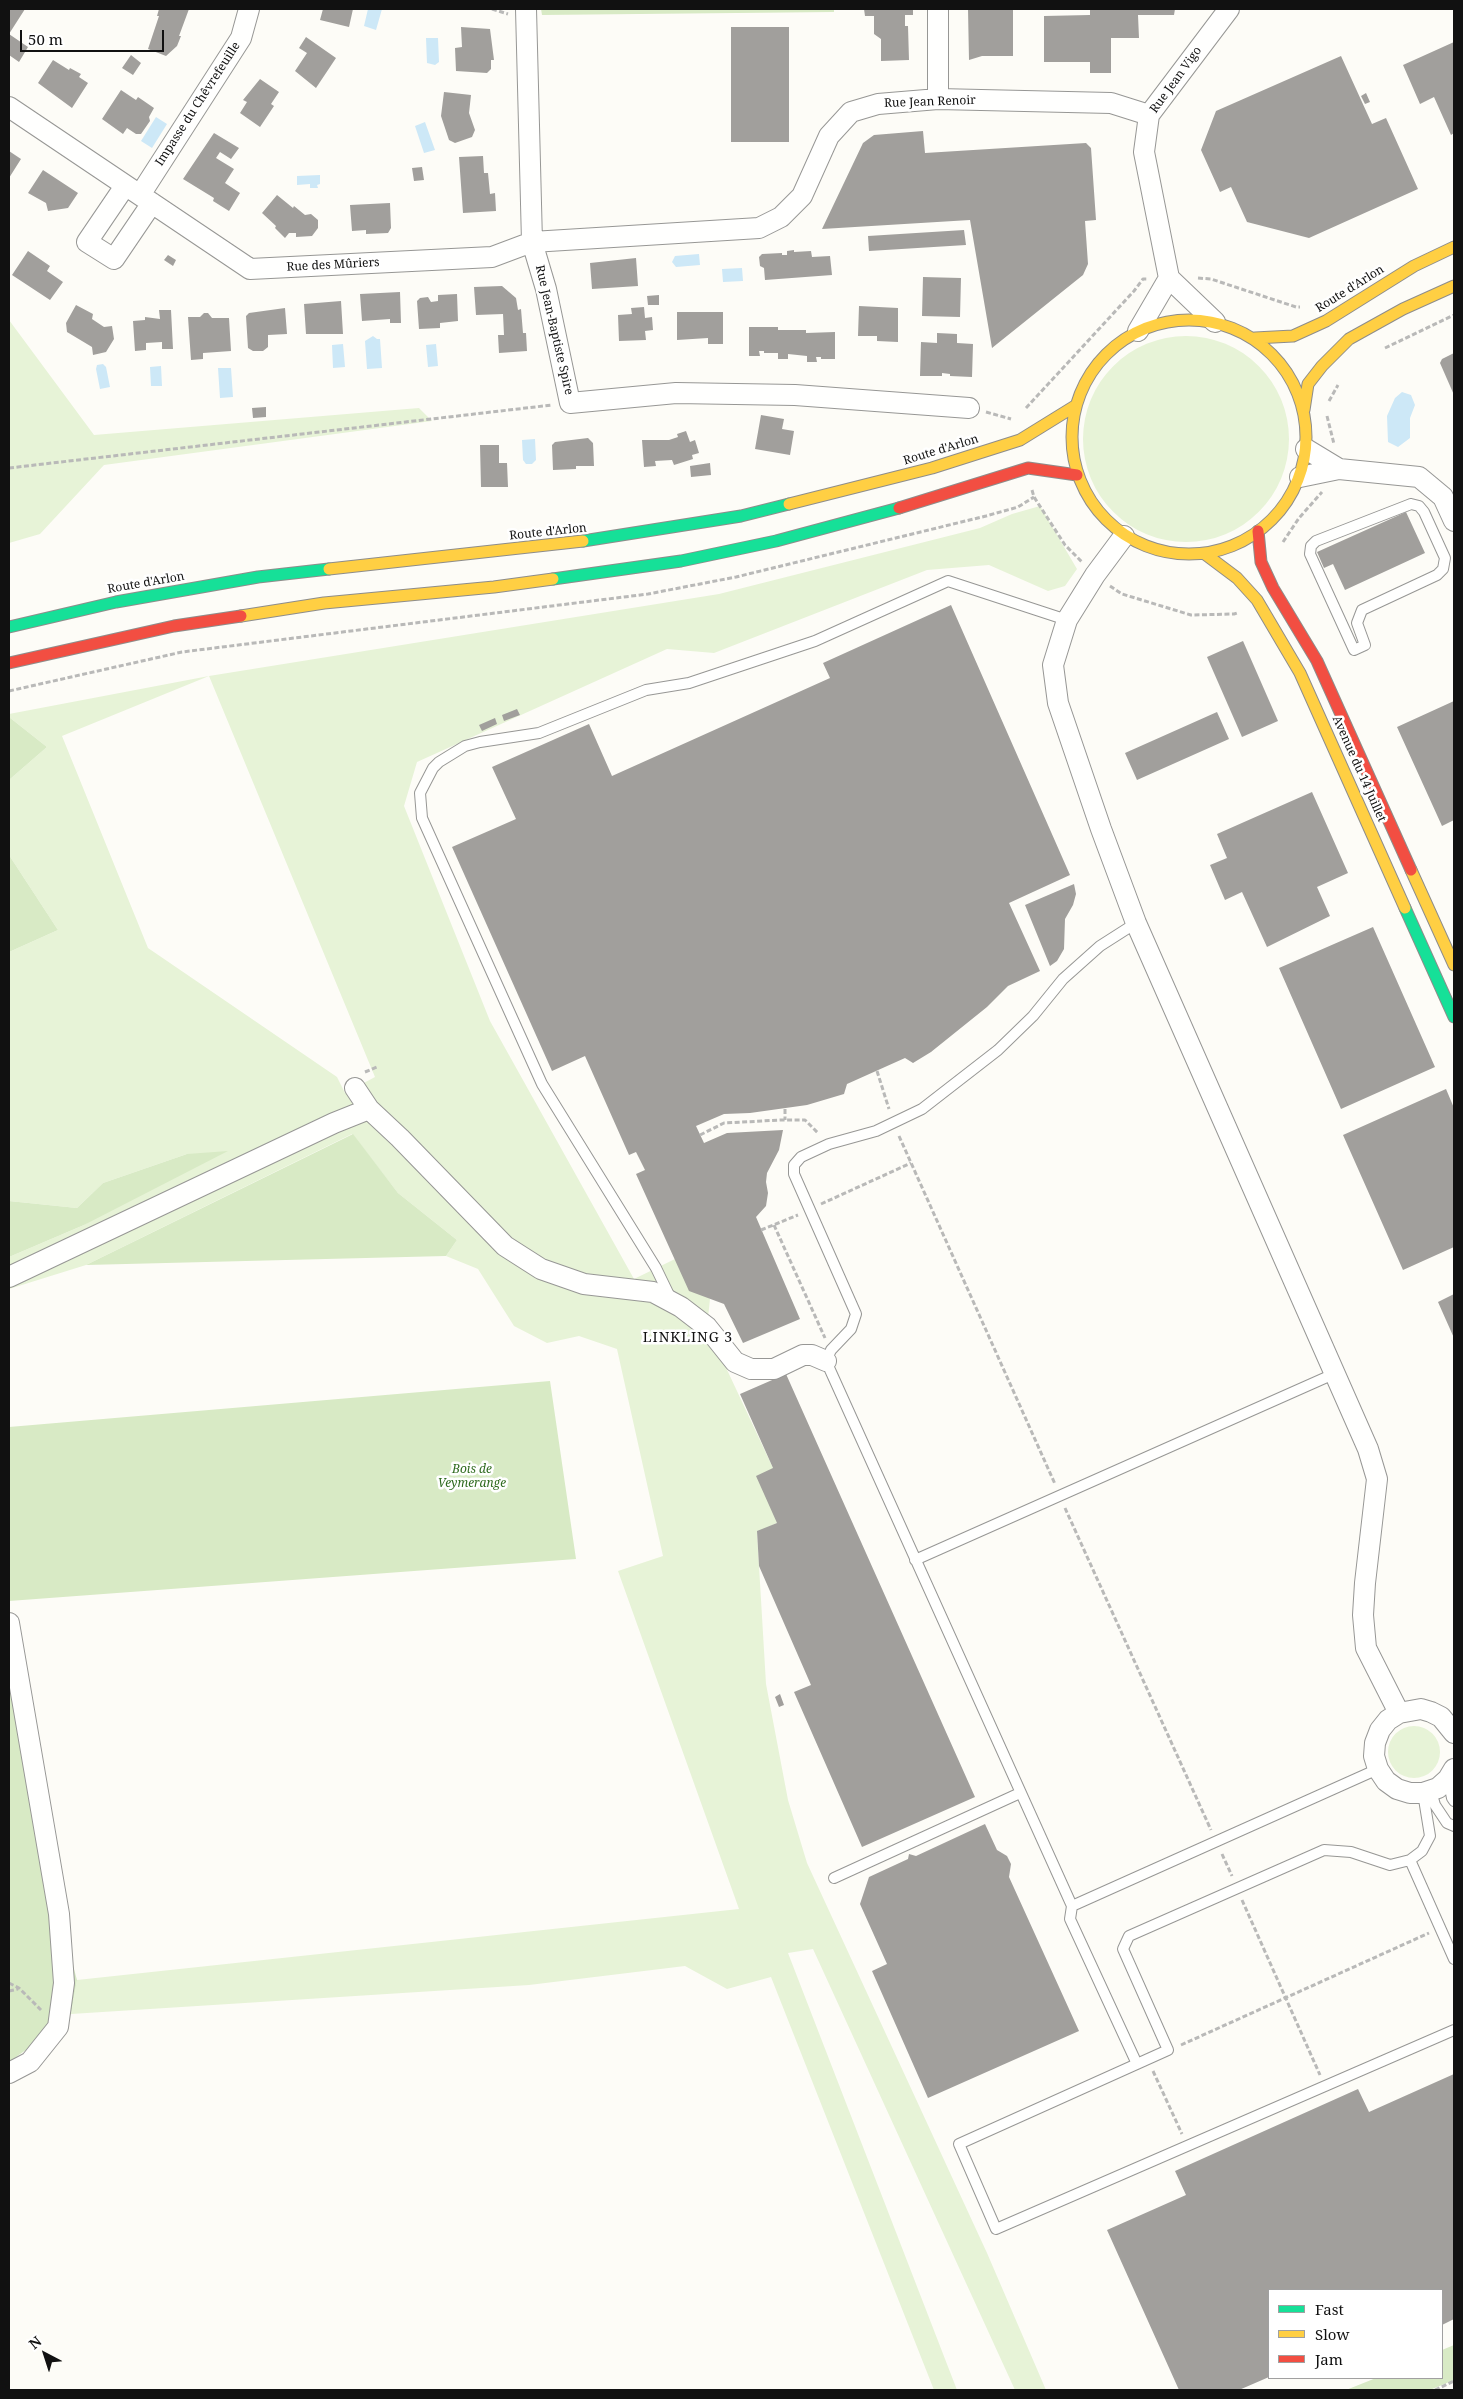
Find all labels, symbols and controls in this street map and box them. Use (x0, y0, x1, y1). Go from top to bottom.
scale bar (22, 20, 166, 52)
text: 50 m (28, 29, 63, 49)
street label: Impasse du Chêvrefeuille (152, 39, 244, 169)
street label: Rue Jean Vigo (1147, 44, 1205, 116)
street label: Rue Jean Renoir (884, 93, 976, 111)
street label: Rue des Mûriers (286, 255, 380, 275)
street label: Route d'Arlon (1313, 262, 1387, 316)
street label: Rue Jean-Baptiste Spire (532, 264, 576, 396)
street label: Route d'Arlon (902, 432, 980, 468)
street label: Route d'Arlon (509, 521, 587, 543)
street label: Route d'Arlon (106, 569, 186, 597)
street label: Avenue du 14 Juillet (1329, 714, 1389, 824)
district label: LINKLING 3 (642, 1330, 734, 1346)
park label: Bois de Veymerange (438, 1463, 506, 1491)
legend (1268, 2289, 1443, 2379)
text: Fast (1315, 2299, 1344, 2319)
text: Slow (1315, 2324, 1349, 2344)
north arrow (20, 2329, 70, 2379)
text: N (25, 2331, 45, 2353)
text: Jam (1315, 2349, 1343, 2369)

